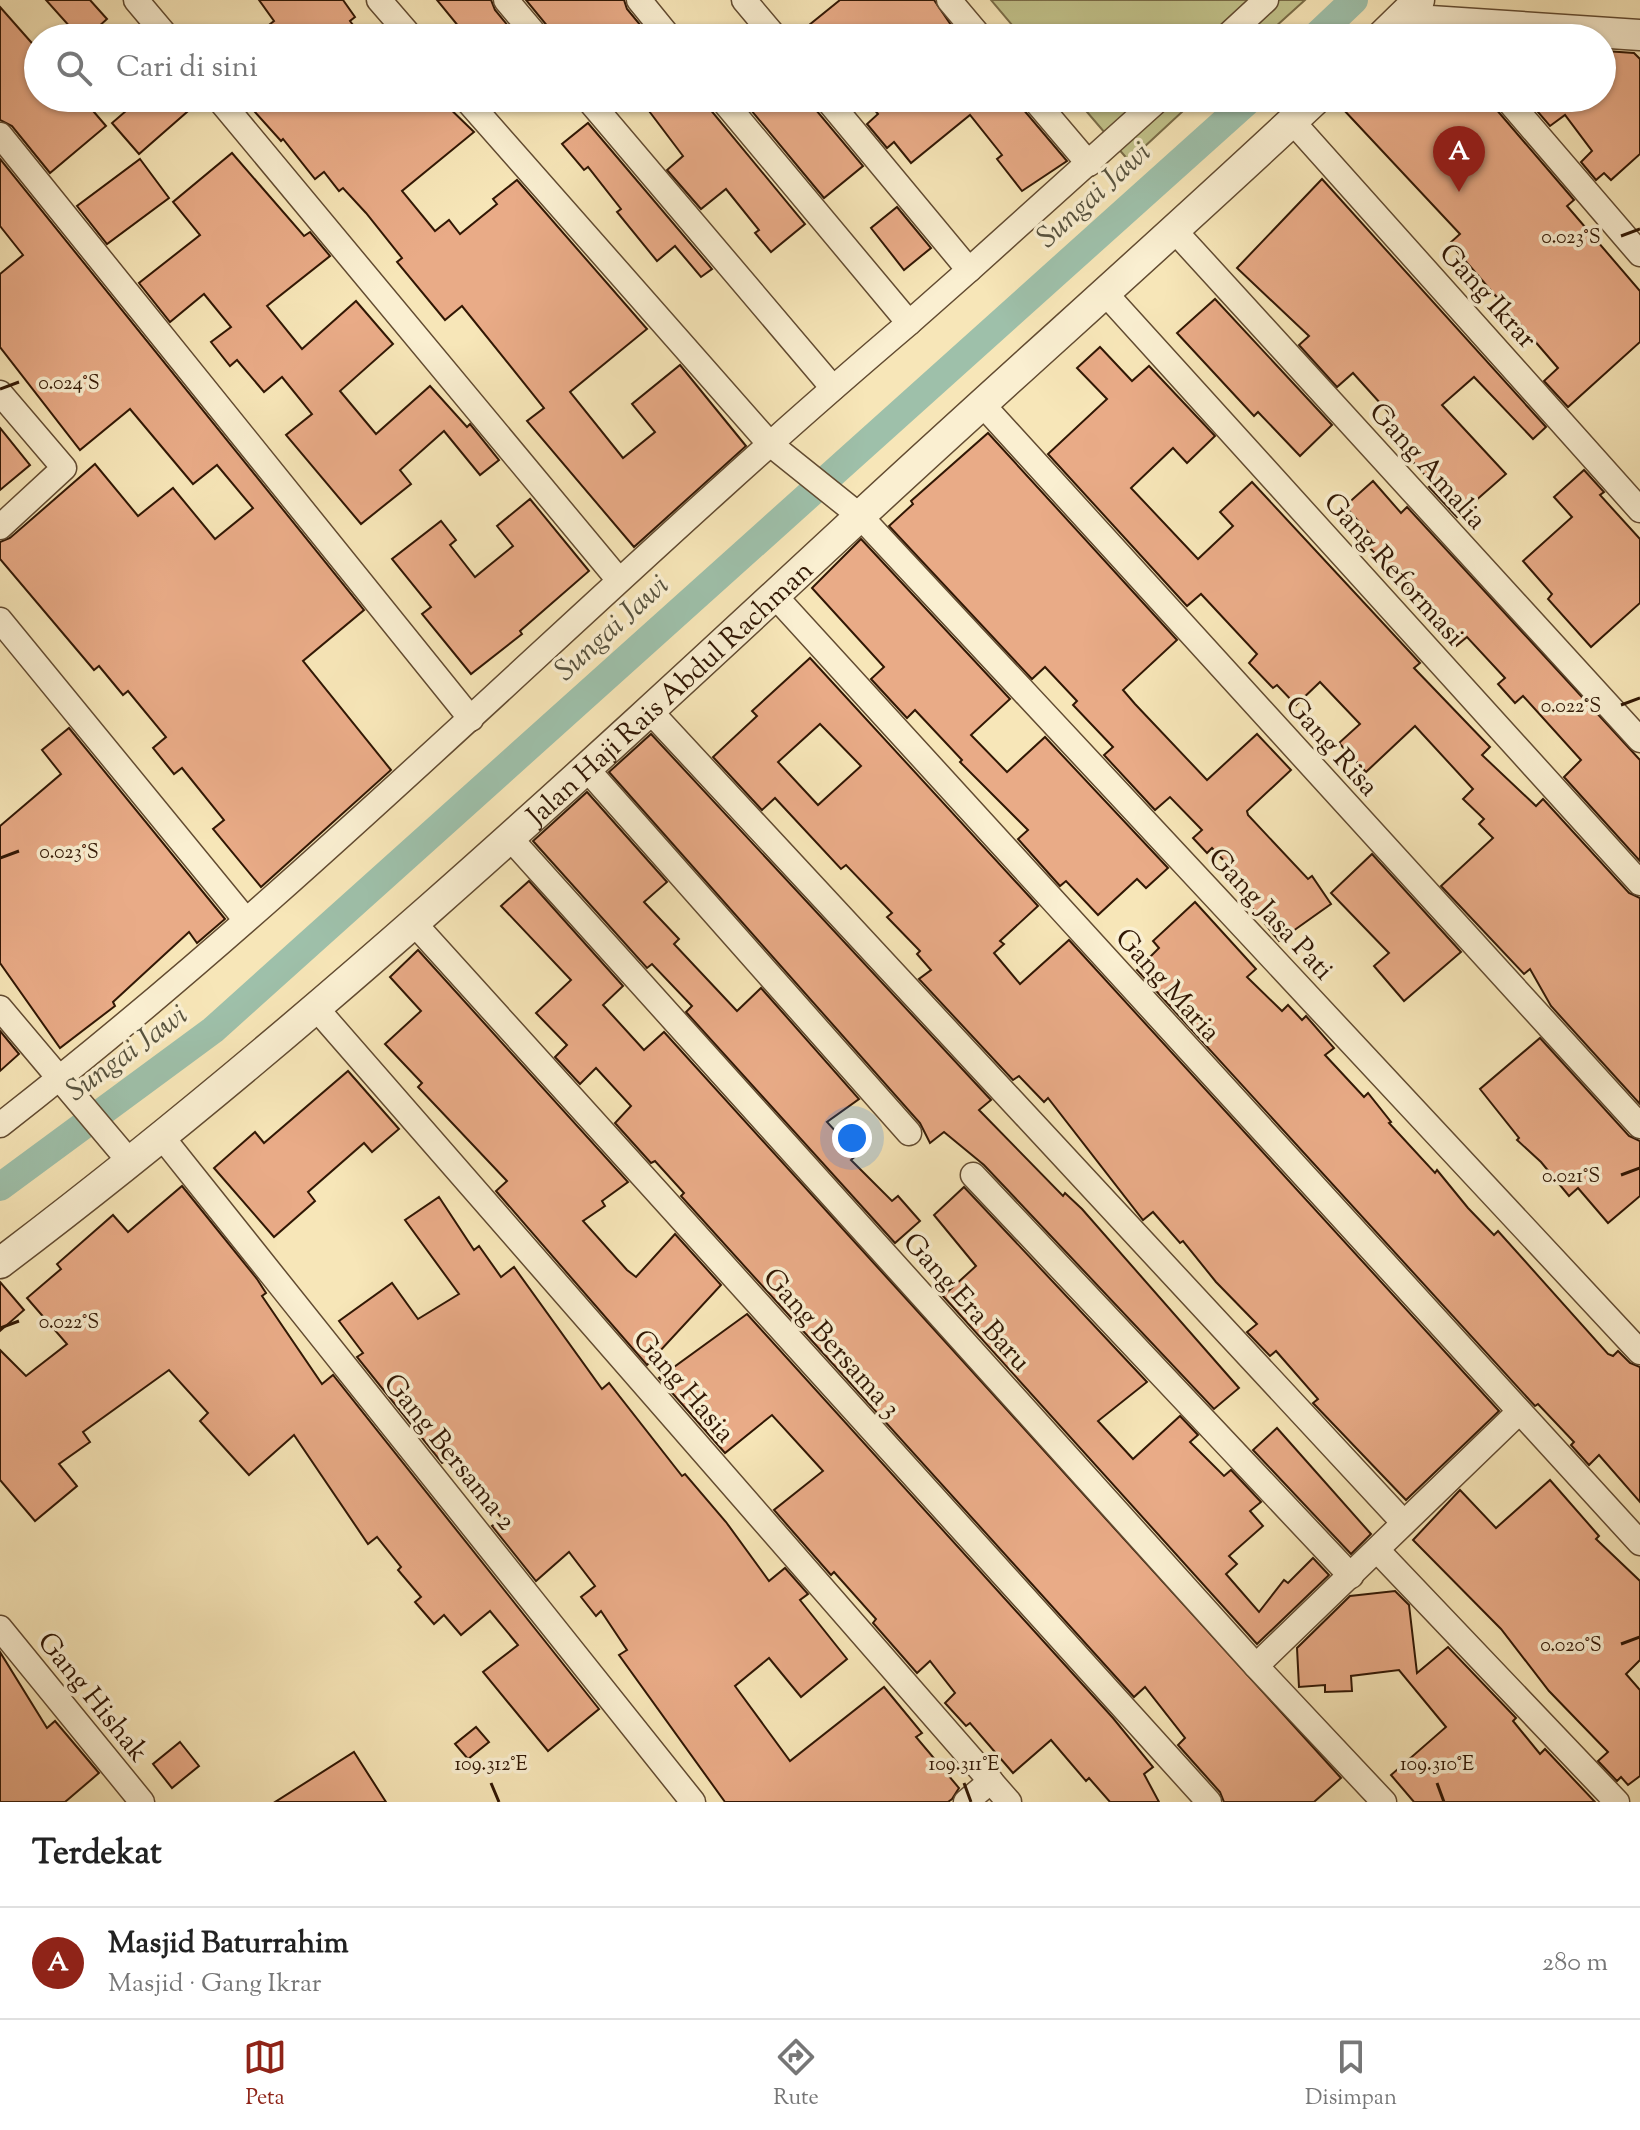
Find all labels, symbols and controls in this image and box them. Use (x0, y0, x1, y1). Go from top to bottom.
search box (24, 24, 1616, 112)
icon: search (52, 46, 96, 90)
text: Cari di sini (116, 47, 258, 90)
pin: A (1433, 126, 1485, 192)
water label: Sungai Jawi (1028, 133, 1162, 259)
text: 0.023°S (1541, 224, 1601, 253)
street label: Gang Ikrar (1429, 235, 1545, 359)
text: 0.024°S (38, 370, 100, 399)
street label: Gang Amalia (1359, 394, 1495, 540)
street label: Gang Reformasi (1313, 485, 1473, 655)
street label: Jalan Haji Rais Abdul Rachman (518, 552, 823, 838)
water label: Sungai Jawi (546, 566, 680, 692)
street label: Gang Risa (1275, 688, 1387, 806)
text: 0.022°S (1541, 693, 1601, 722)
text: 0.023°S (39, 839, 99, 868)
street label: Gang Jasa Pati (1198, 840, 1342, 990)
street label: Gang Maria (1105, 920, 1229, 1052)
water label: Sungai Jawi (58, 995, 197, 1113)
your location (832, 1118, 872, 1158)
text: 0.021°S (1542, 1163, 1600, 1192)
street label: Gang Era Baru (892, 1225, 1039, 1381)
street label: Gang Bersama 3 (752, 1260, 909, 1428)
text: 0.022°S (39, 1309, 99, 1338)
street label: Gang Hasia (622, 1322, 743, 1452)
street label: Gang Bersama 2 (373, 1366, 525, 1540)
street label: Gang Hishak (27, 1624, 157, 1772)
text: 0.020°S (1540, 1632, 1602, 1661)
text: 109.312°E (454, 1751, 528, 1780)
text: 109.311°E (929, 1751, 999, 1780)
text: 109.310°E (1400, 1751, 1474, 1780)
text: Terdekat (32, 1830, 162, 1879)
text: Masjid Baturrahim (108, 1923, 349, 1966)
text: A (47, 1945, 69, 1982)
text: 280 m (1542, 1945, 1608, 1982)
text: Masjid · Gang Ikrar (108, 1966, 321, 2003)
tab: Peta (243, 2035, 287, 2115)
tab: Rute (773, 2035, 819, 2115)
tab: Disimpan (1305, 2035, 1397, 2115)

